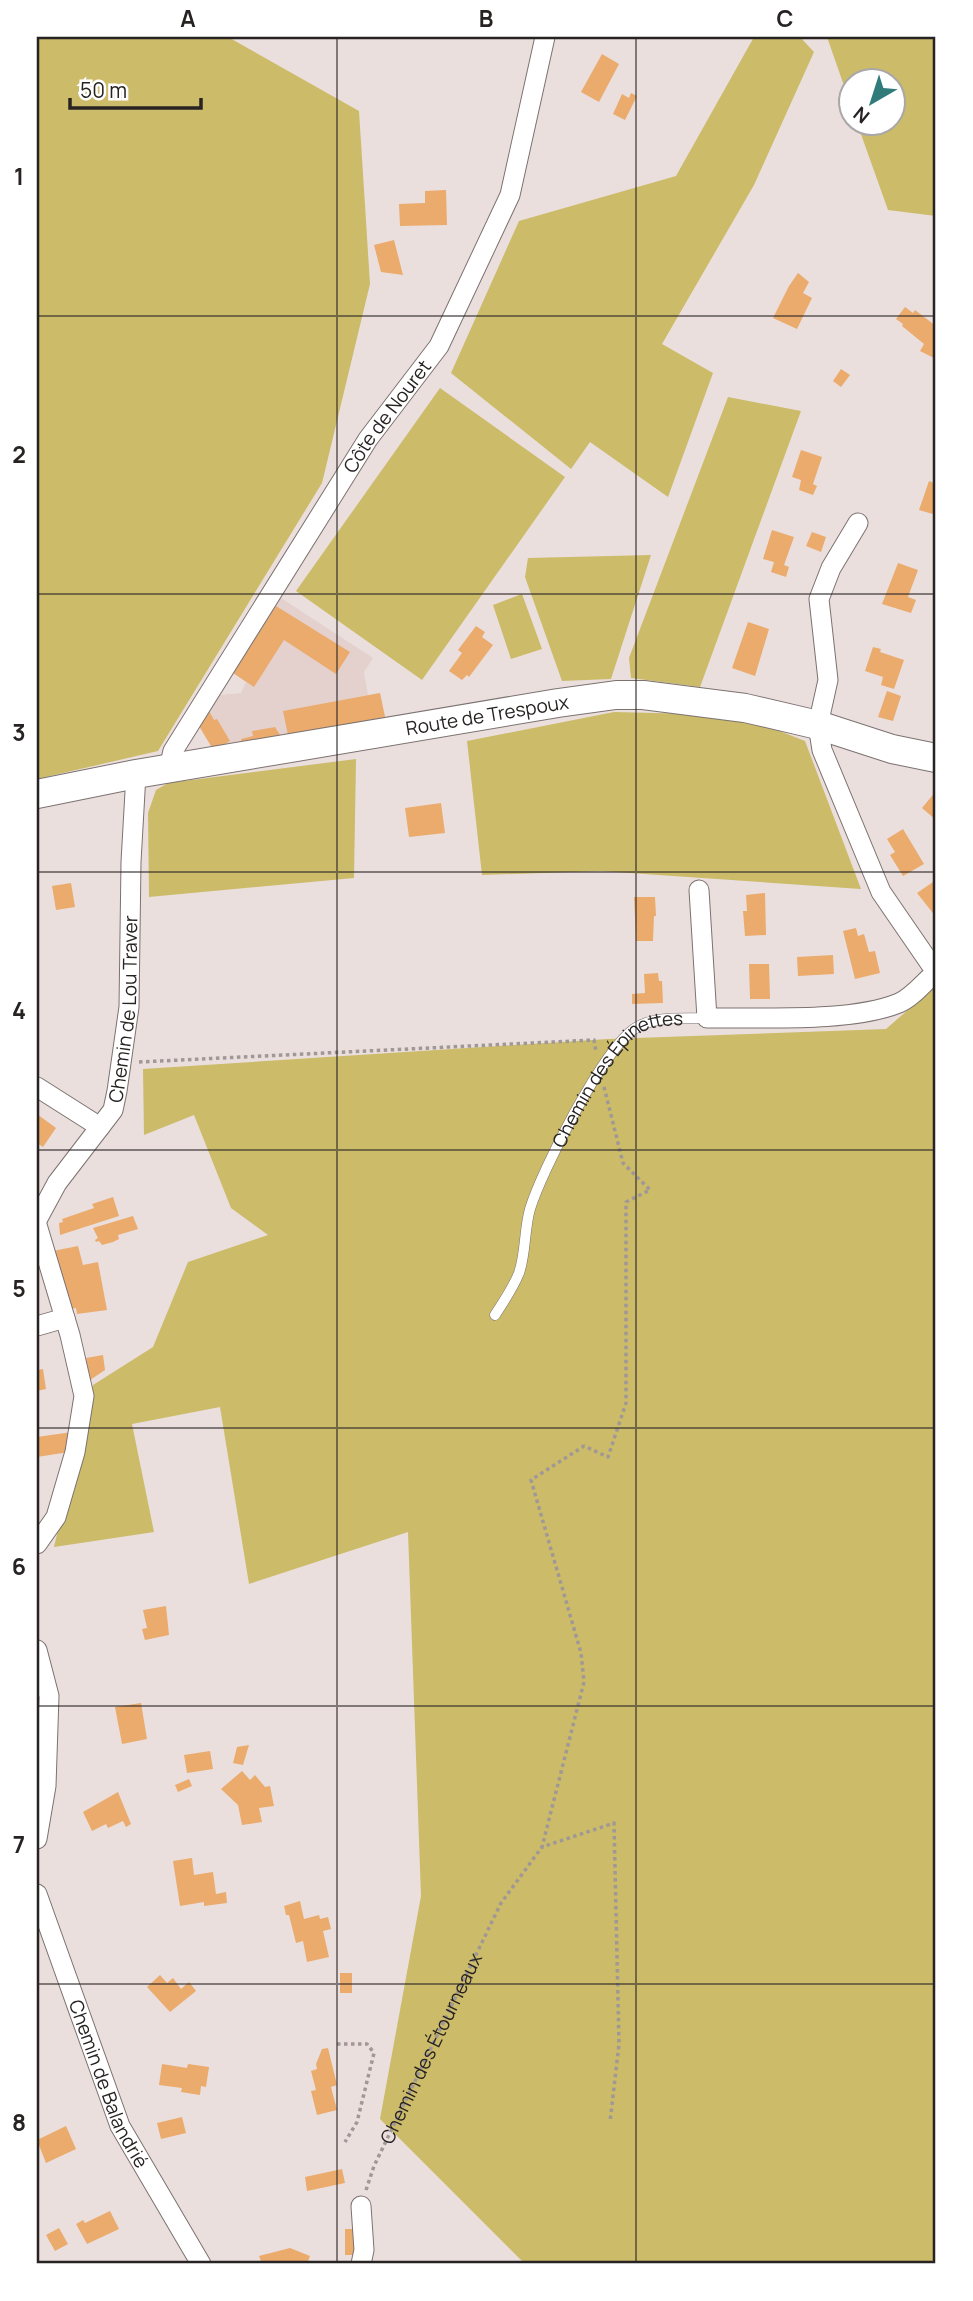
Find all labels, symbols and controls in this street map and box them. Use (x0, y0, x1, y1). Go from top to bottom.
text: A (180, 2, 196, 34)
text: B (479, 2, 493, 34)
text: C (777, 2, 794, 34)
scale bar (70, 66, 201, 110)
north arrow (836, 66, 906, 136)
text: 50 m (80, 76, 127, 104)
text: N (848, 101, 875, 130)
text: 1 (14, 160, 24, 192)
street label: Côte de Nouret (337, 354, 437, 478)
text: 2 (12, 438, 26, 470)
street label: Route de Trespoux (404, 689, 570, 741)
text: 3 (12, 716, 26, 748)
street label: Chemin de Lou Traver (102, 915, 143, 1105)
text: 4 (12, 994, 26, 1026)
street label: Chemin des Épinettes (546, 1005, 683, 1152)
text: 5 (12, 1272, 26, 1304)
text: 6 (12, 1550, 26, 1582)
text: 7 (13, 1828, 25, 1860)
street label: Chemin des Étourneaux (374, 1949, 488, 2148)
street label: Chemin de Balandrié (63, 1996, 155, 2173)
text: 8 (12, 2106, 26, 2138)

